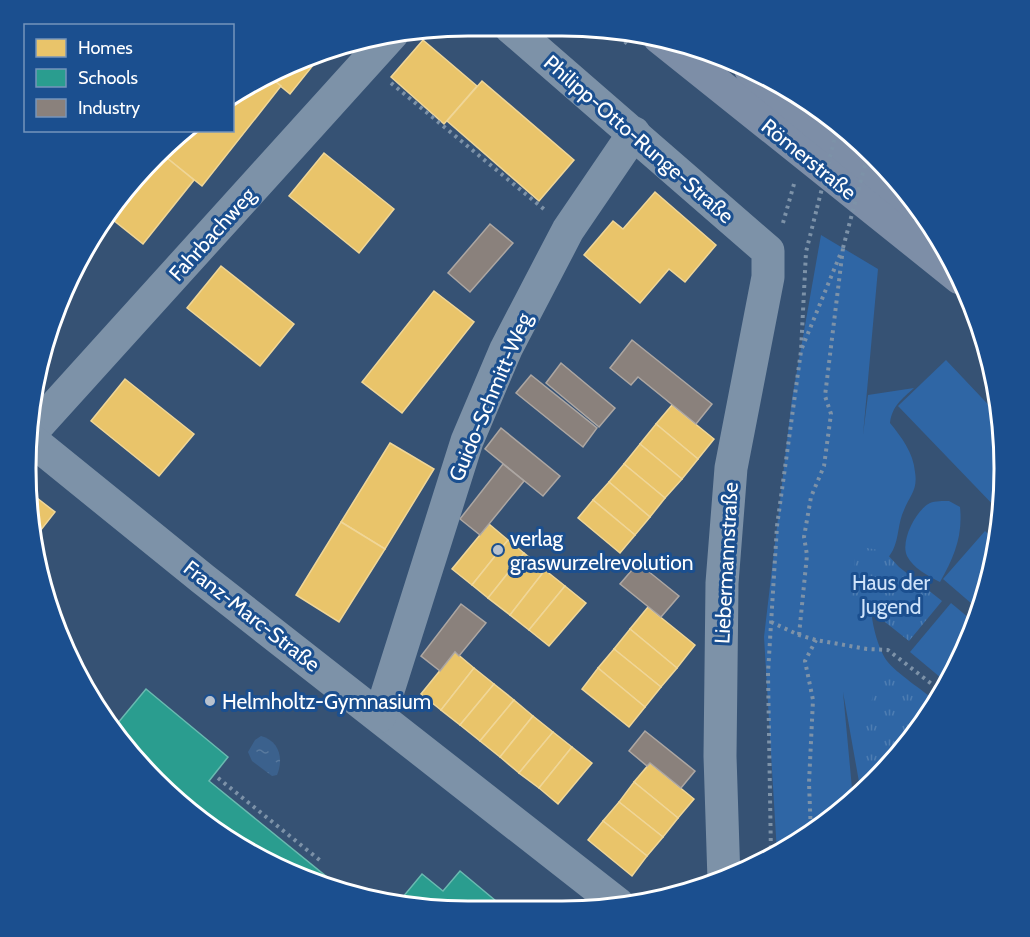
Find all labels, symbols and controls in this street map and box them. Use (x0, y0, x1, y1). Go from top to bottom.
legend (24, 24, 234, 132)
text: Homes (78, 37, 133, 59)
street label: Philipp-Otto-Runge-Straße (539, 50, 739, 228)
text: Schools (78, 67, 138, 89)
text: Industry (78, 97, 140, 119)
street label: Römerstraße (757, 113, 862, 205)
street label: Fahrbachweg (164, 182, 261, 286)
street label: Guido-Schmitt-Weg (443, 309, 537, 485)
street label: Liebermannstraße (709, 481, 743, 644)
place label: verlag graswurzelrevolution (510, 526, 693, 575)
marker: verlag graswurzelrevolution (491, 543, 505, 557)
street label: Franz-Marc-Straße (179, 555, 325, 677)
park label: Haus der Jugend (852, 570, 930, 619)
place label: Helmholtz-Gymnasium (222, 689, 431, 714)
marker: Helmholtz-Gymnasium (203, 694, 217, 708)

